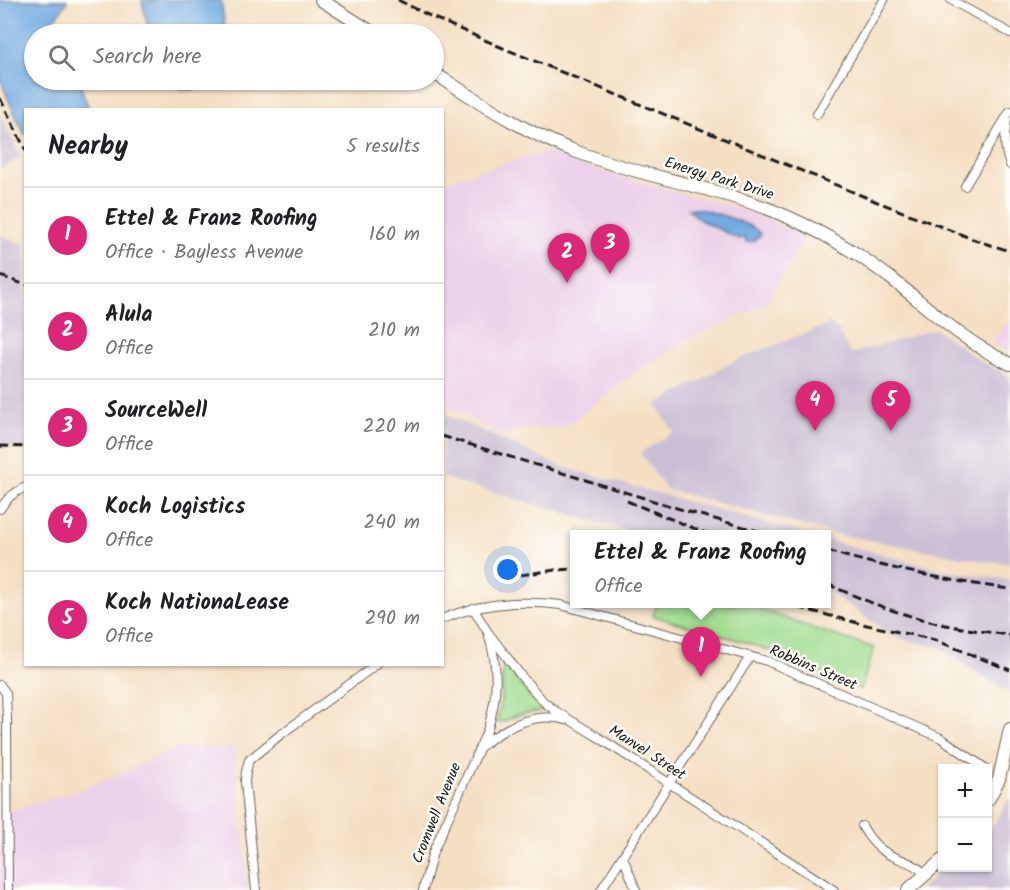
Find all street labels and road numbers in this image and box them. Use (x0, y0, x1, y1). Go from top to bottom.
street label: Energy Park Drive (661, 151, 777, 207)
street label: Robbins Street (765, 639, 861, 697)
street label: Manvel Street (604, 719, 690, 787)
street label: Cromwell Avenue (406, 759, 468, 867)

